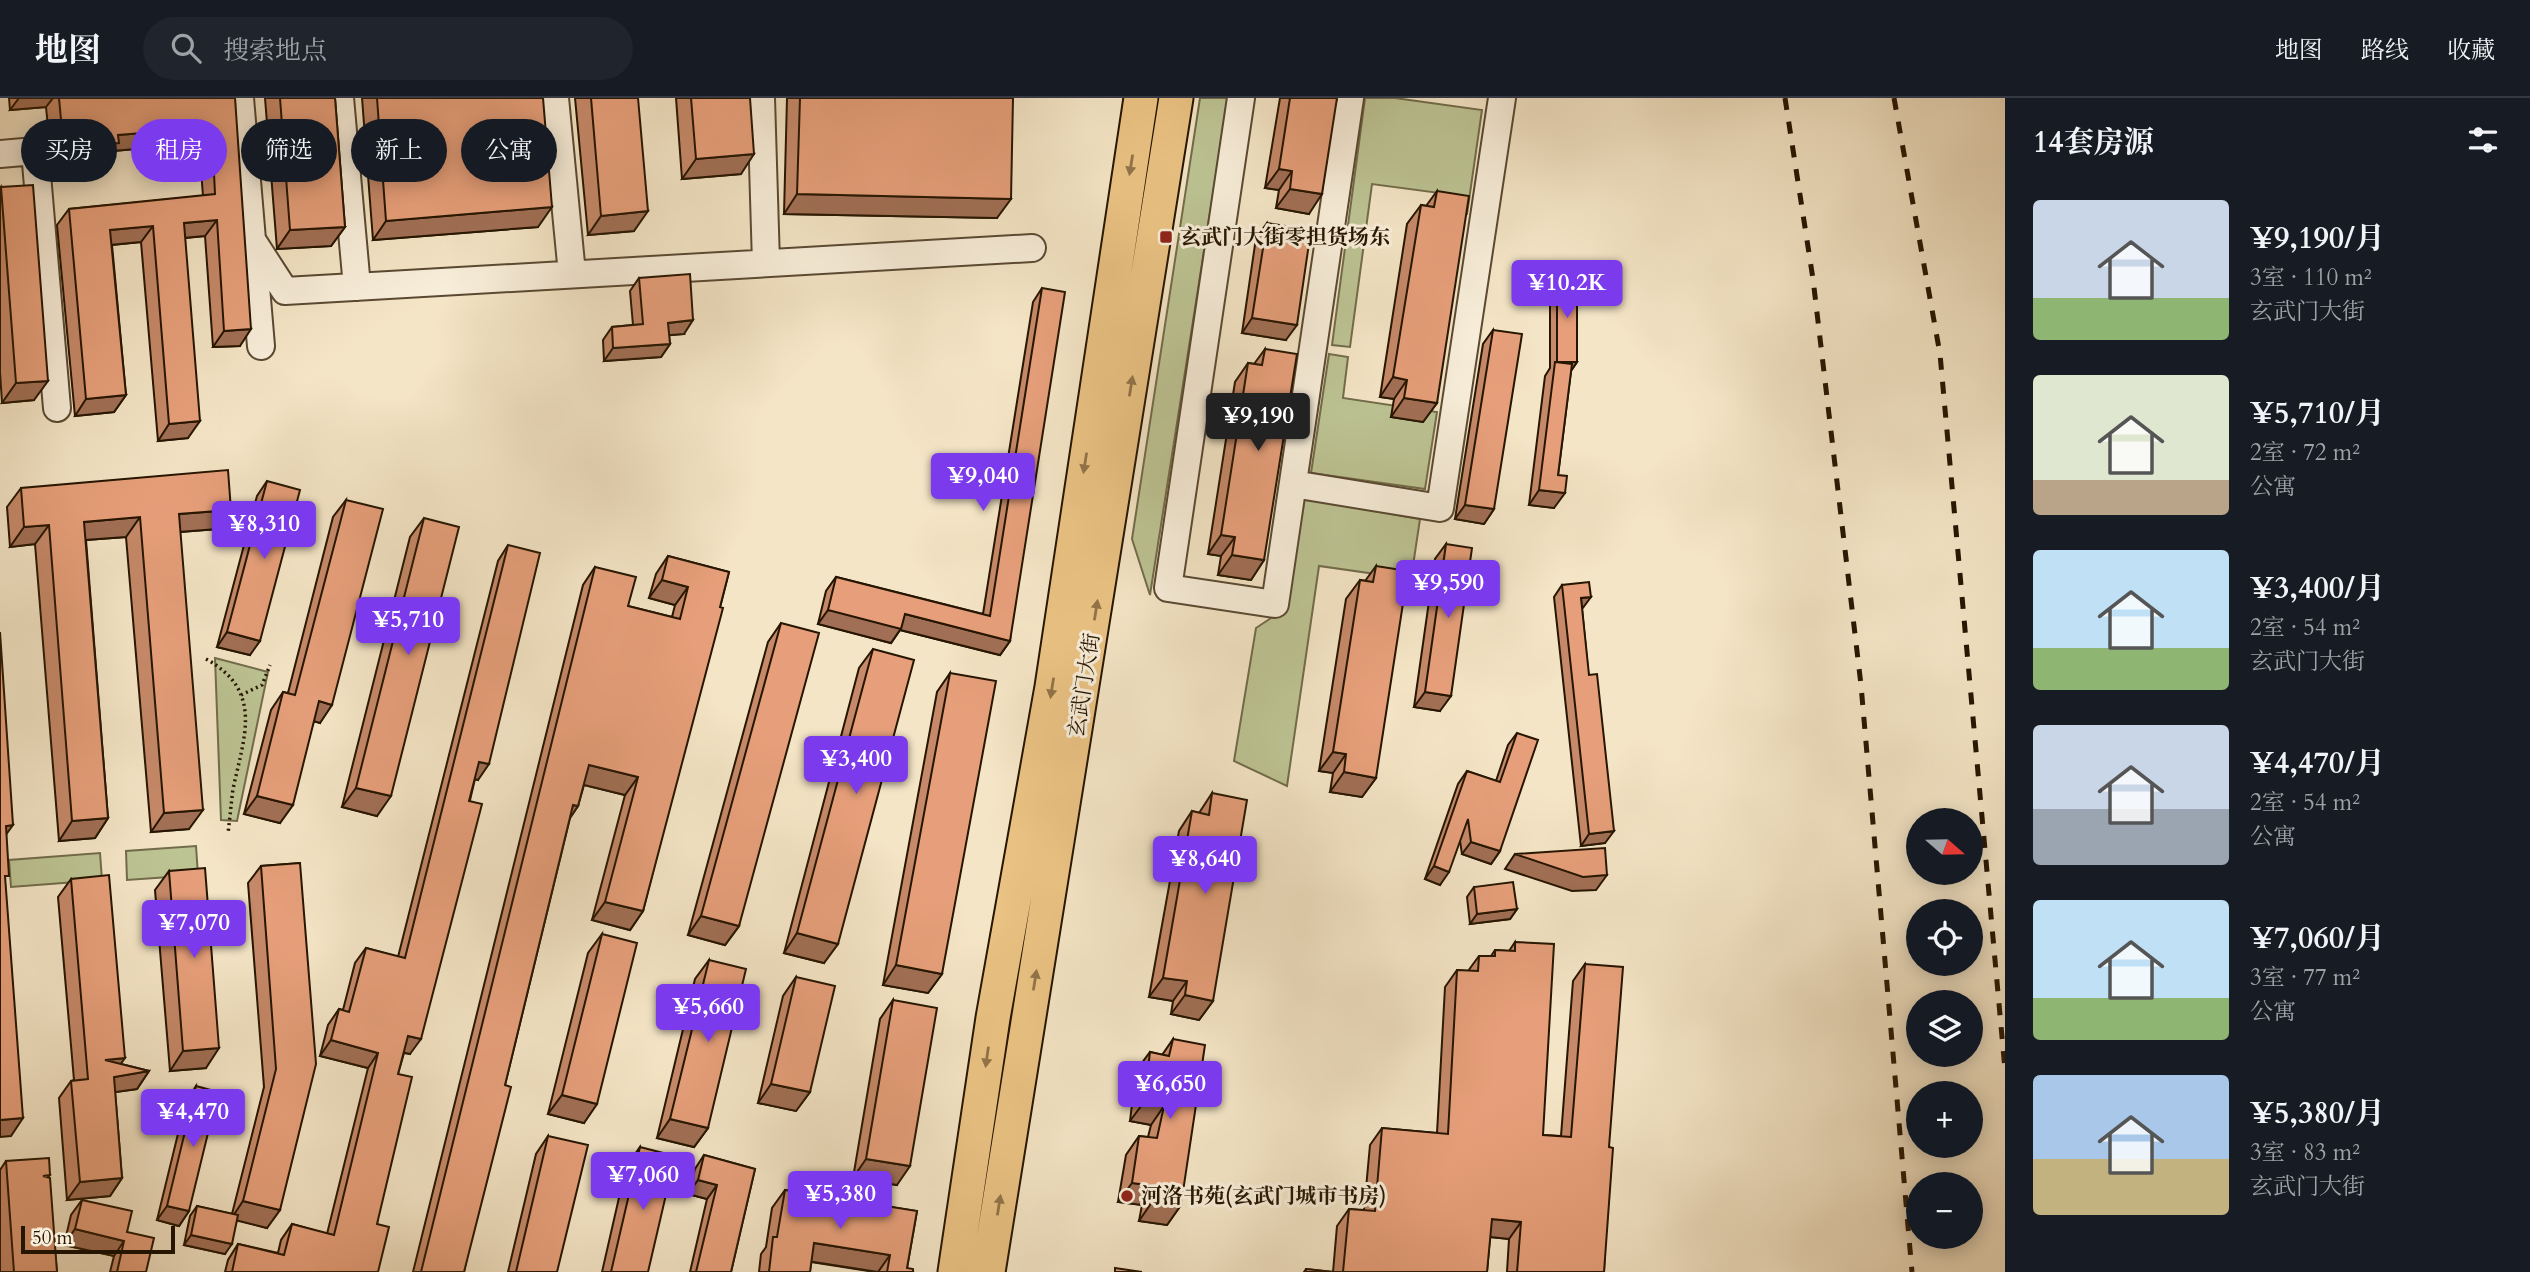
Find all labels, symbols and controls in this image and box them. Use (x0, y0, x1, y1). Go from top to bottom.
search box (143, 17, 633, 80)
text: 地图 (35, 28, 101, 73)
icon: search (167, 29, 205, 67)
text: 搜索地点 (223, 33, 327, 68)
text: 地图 (2275, 34, 2323, 67)
text: 路线 (2361, 34, 2409, 67)
text: 收藏 (2447, 34, 2495, 67)
chip: 买房 (21, 119, 117, 182)
chip: 租房 (131, 119, 227, 182)
chip: 筛选 (241, 119, 337, 182)
chip: 新上 (351, 119, 447, 182)
chip: 公寓 (461, 119, 557, 182)
icon: filters (2464, 121, 2502, 159)
text: 14套房源 (2033, 122, 2154, 163)
one-way arrow (1125, 155, 1136, 177)
text: ¥9,190/月 (2250, 218, 2385, 259)
place label: 玄武门大街零担货场东 (1180, 223, 1390, 252)
icon: home (2089, 228, 2173, 312)
marker: 玄武门大街零担货场东 (1158, 229, 1174, 245)
pin: ¥10.2K (1510, 260, 1624, 320)
text: 3室 · 110 m² (2250, 262, 2372, 293)
text: ¥10.2K (1528, 267, 1607, 298)
text: 玄武门大街 (2250, 296, 2365, 327)
one-way arrow (1126, 375, 1137, 397)
text: ¥5,710/月 (2250, 393, 2385, 434)
pin: ¥9,190 (1201, 394, 1315, 453)
text: ¥9,190 (1222, 400, 1294, 431)
icon: home (2089, 403, 2173, 487)
text: 2室 · 72 m² (2250, 437, 2360, 468)
one-way arrow (1079, 452, 1090, 474)
pin: ¥9,040 (926, 454, 1040, 513)
text: ¥9,040 (947, 460, 1019, 491)
text: 公寓 (2250, 471, 2296, 502)
pin: ¥8,310 (207, 502, 321, 561)
text: ¥8,310 (228, 508, 300, 539)
pin: ¥9,590 (1391, 560, 1505, 620)
text: ¥9,590 (1412, 567, 1484, 598)
text: ¥3,400/月 (2250, 568, 2385, 609)
icon: home (2089, 578, 2173, 662)
pin: ¥5,710 (351, 598, 465, 657)
one-way arrow (1091, 599, 1102, 621)
text: ¥5,710 (372, 604, 444, 635)
text: 2室 · 54 m² (2250, 612, 2360, 643)
street label: 玄武门大街 (1062, 631, 1107, 739)
text: 玄武门大街 (2250, 646, 2365, 677)
one-way arrow (1046, 677, 1057, 699)
pin: ¥3,400 (799, 736, 913, 796)
text: ¥3,400 (820, 743, 892, 774)
text: ¥4,470/月 (2250, 743, 2385, 784)
icon: home (2089, 753, 2173, 837)
text: 2室 · 54 m² (2250, 787, 2360, 818)
north arrow (1906, 808, 1983, 886)
map controls (1906, 808, 1983, 1249)
text: 公寓 (2250, 821, 2296, 852)
pin: ¥8,640 (1148, 836, 1262, 896)
text: ¥8,640 (1169, 843, 1241, 874)
button: locate (1906, 899, 1983, 976)
pin: ¥7,070 (137, 900, 251, 960)
text: ¥7,070 (158, 907, 230, 938)
text: ¥7,060/月 (2250, 918, 2385, 959)
icon: home (2089, 928, 2173, 1012)
text: 3室 · 77 m² (2250, 962, 2360, 993)
one-way arrow (1030, 969, 1041, 991)
pin: ¥5,660 (651, 984, 765, 1044)
button: layers (1906, 990, 1983, 1067)
text: ¥5,660 (672, 991, 744, 1022)
text: 公寓 (2250, 996, 2296, 1027)
one-way arrow (981, 1046, 992, 1068)
pin: ¥6,650 (1113, 1062, 1227, 1121)
text: ¥6,650 (1134, 1068, 1206, 1099)
button: + (1906, 1081, 1983, 1158)
pin: ¥4,470 (136, 1090, 250, 1149)
text: ¥5,380/月 (2250, 1093, 2385, 1134)
text: ¥4,470 (157, 1096, 229, 1127)
icon: home (2089, 1103, 2173, 1187)
text: 3室 · 83 m² (2250, 1137, 2360, 1168)
pin: ¥7,060 (586, 1152, 700, 1212)
text: ¥7,060 (607, 1159, 679, 1190)
text: 玄武门大街 (2250, 1171, 2365, 1202)
pin: ¥5,380 (783, 1172, 897, 1231)
button: − (1906, 1172, 1983, 1249)
text: ¥5,380 (804, 1178, 876, 1209)
place label: 河洛书苑(玄武门城市书房) (1141, 1182, 1386, 1211)
marker: 河洛书苑(玄武门城市书房) (1119, 1188, 1135, 1204)
one-way arrow (994, 1194, 1005, 1216)
scale bar (21, 1223, 175, 1255)
text: 50 m (32, 1225, 73, 1251)

